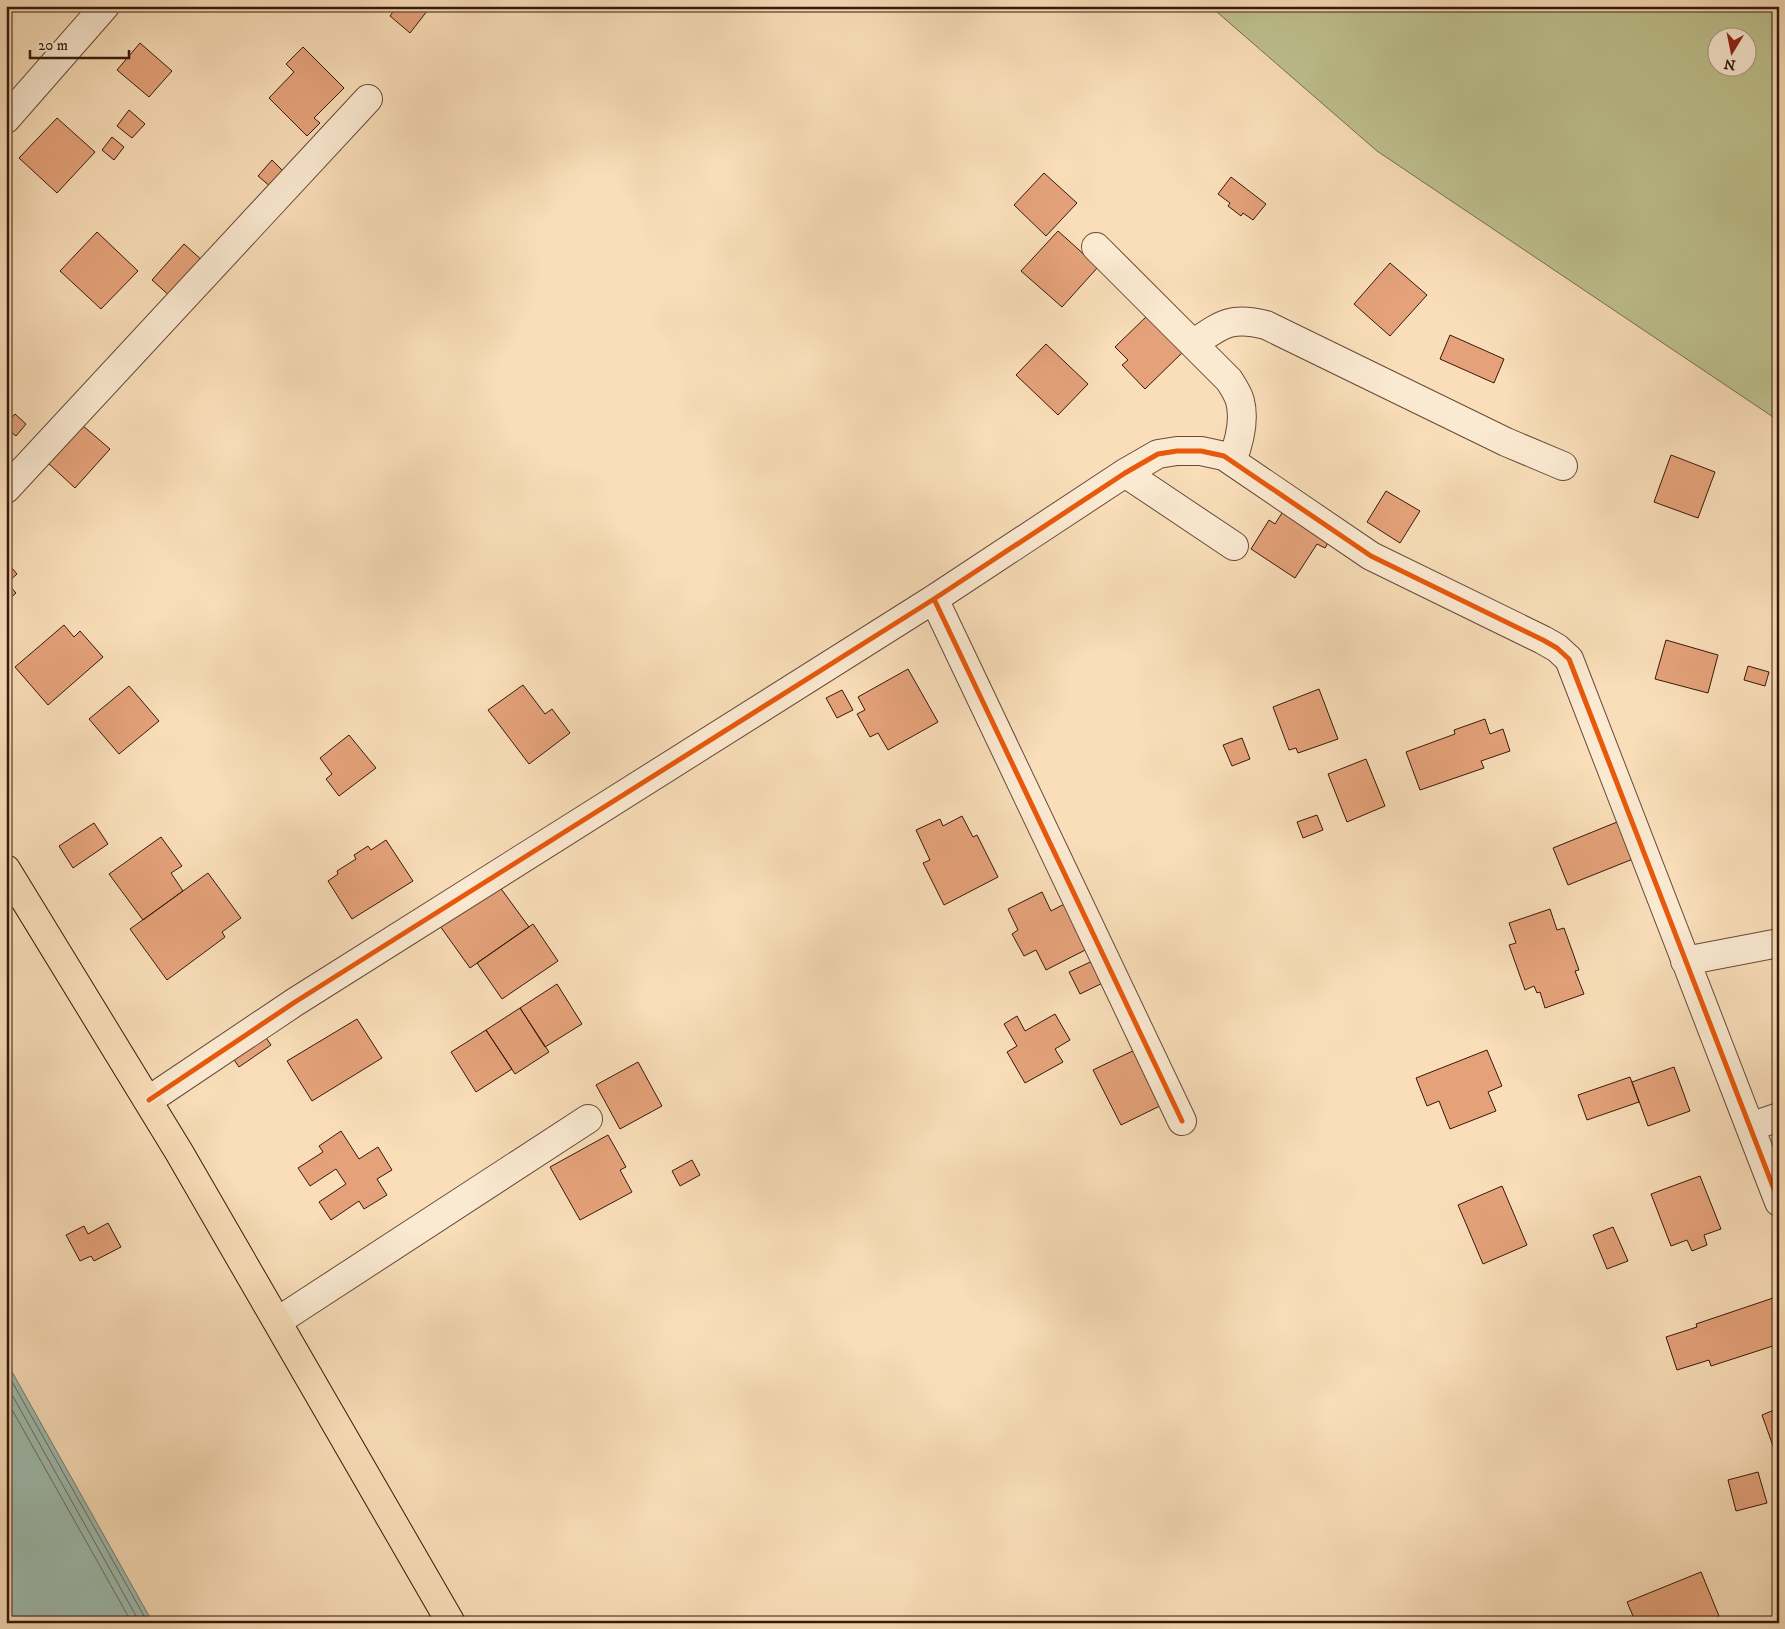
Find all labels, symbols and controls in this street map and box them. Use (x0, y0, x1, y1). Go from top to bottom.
scale bar (30, 28, 129, 60)
north arrow (1708, 28, 1758, 78)
text: 20 m (38, 36, 68, 55)
text: N (1722, 54, 1737, 74)

